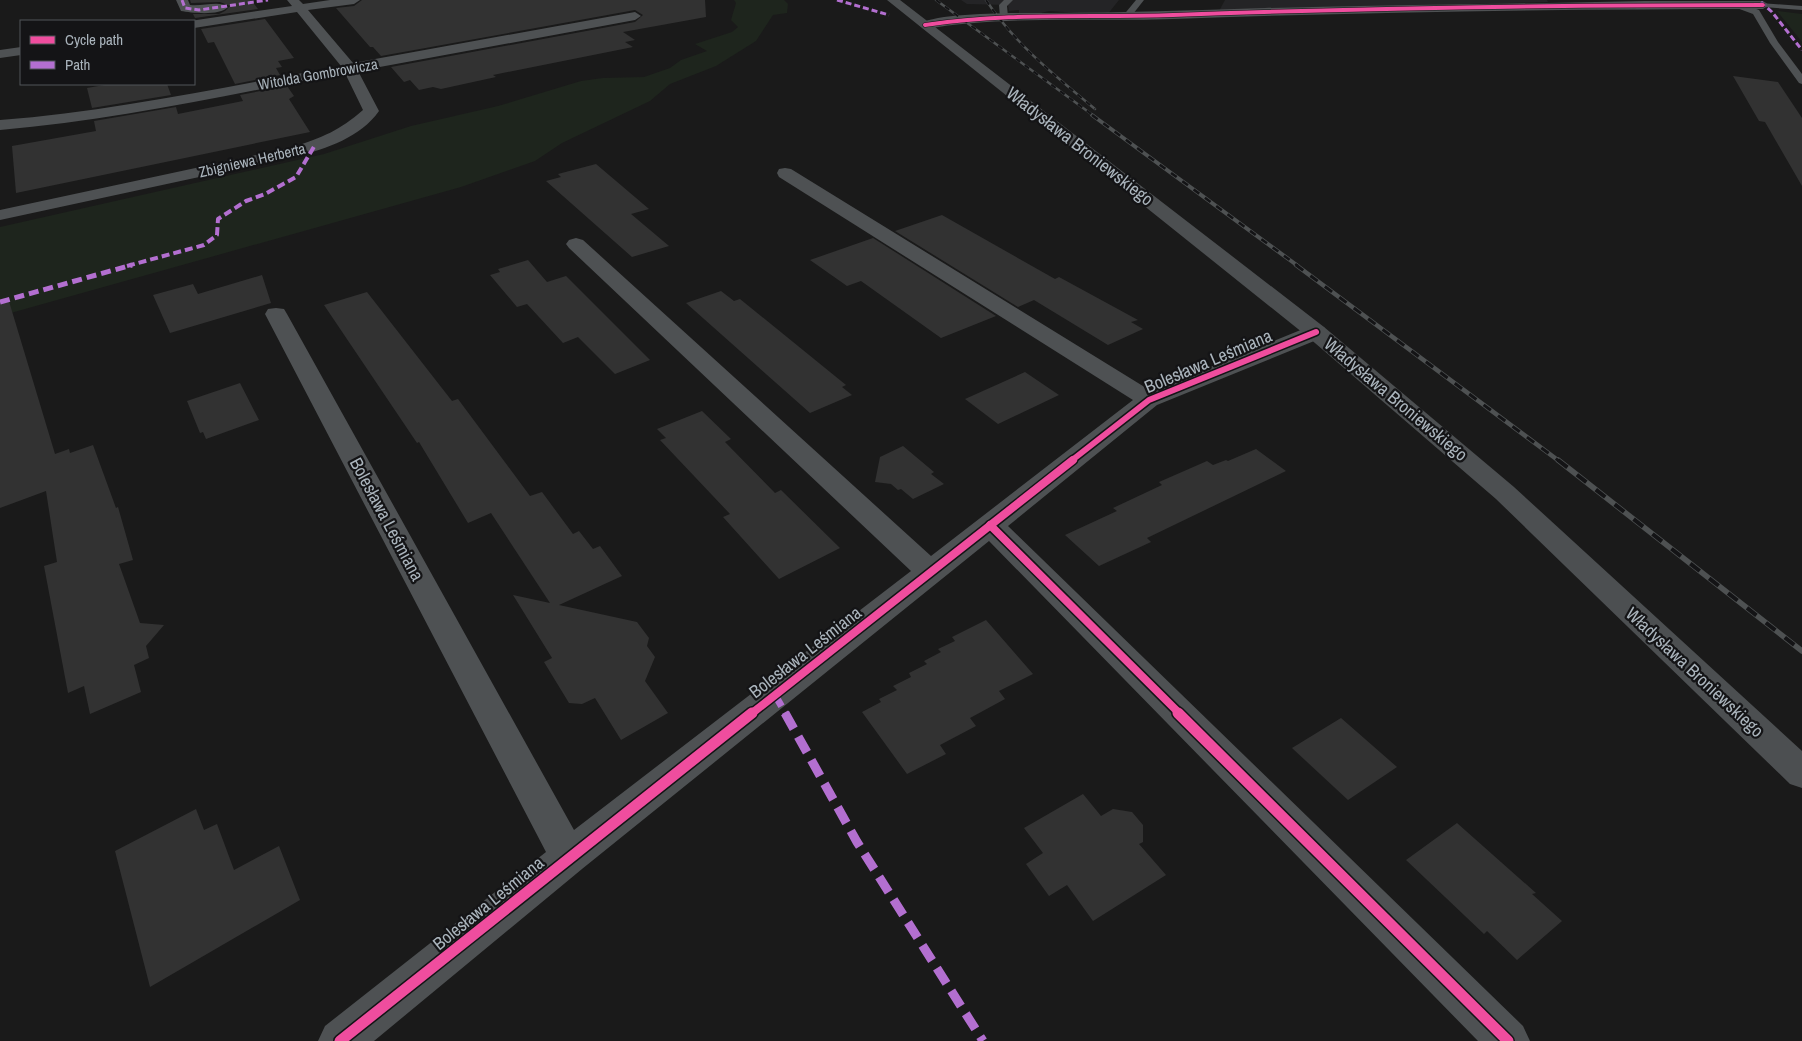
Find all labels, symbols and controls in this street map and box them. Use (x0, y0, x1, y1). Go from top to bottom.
legend (20, 20, 195, 85)
text: Cycle path (65, 29, 123, 50)
street label: Witolda Gombrowicza (257, 53, 380, 95)
text: Path (65, 54, 90, 75)
street label: Władysława Broniewskiego (1001, 81, 1159, 211)
street label: Zbigniewa Herberta (197, 138, 307, 182)
street label: Bolesława Leśmiana (1140, 323, 1276, 399)
street label: Władysława Broniewskiego (1319, 331, 1473, 467)
street label: Bolesława Leśmiana (344, 453, 430, 585)
street label: Bolesława Leśmiana (744, 600, 866, 704)
street label: Władysława Broniewskiego (1620, 601, 1770, 743)
street label: Bolesława Leśmiana (427, 850, 549, 956)

